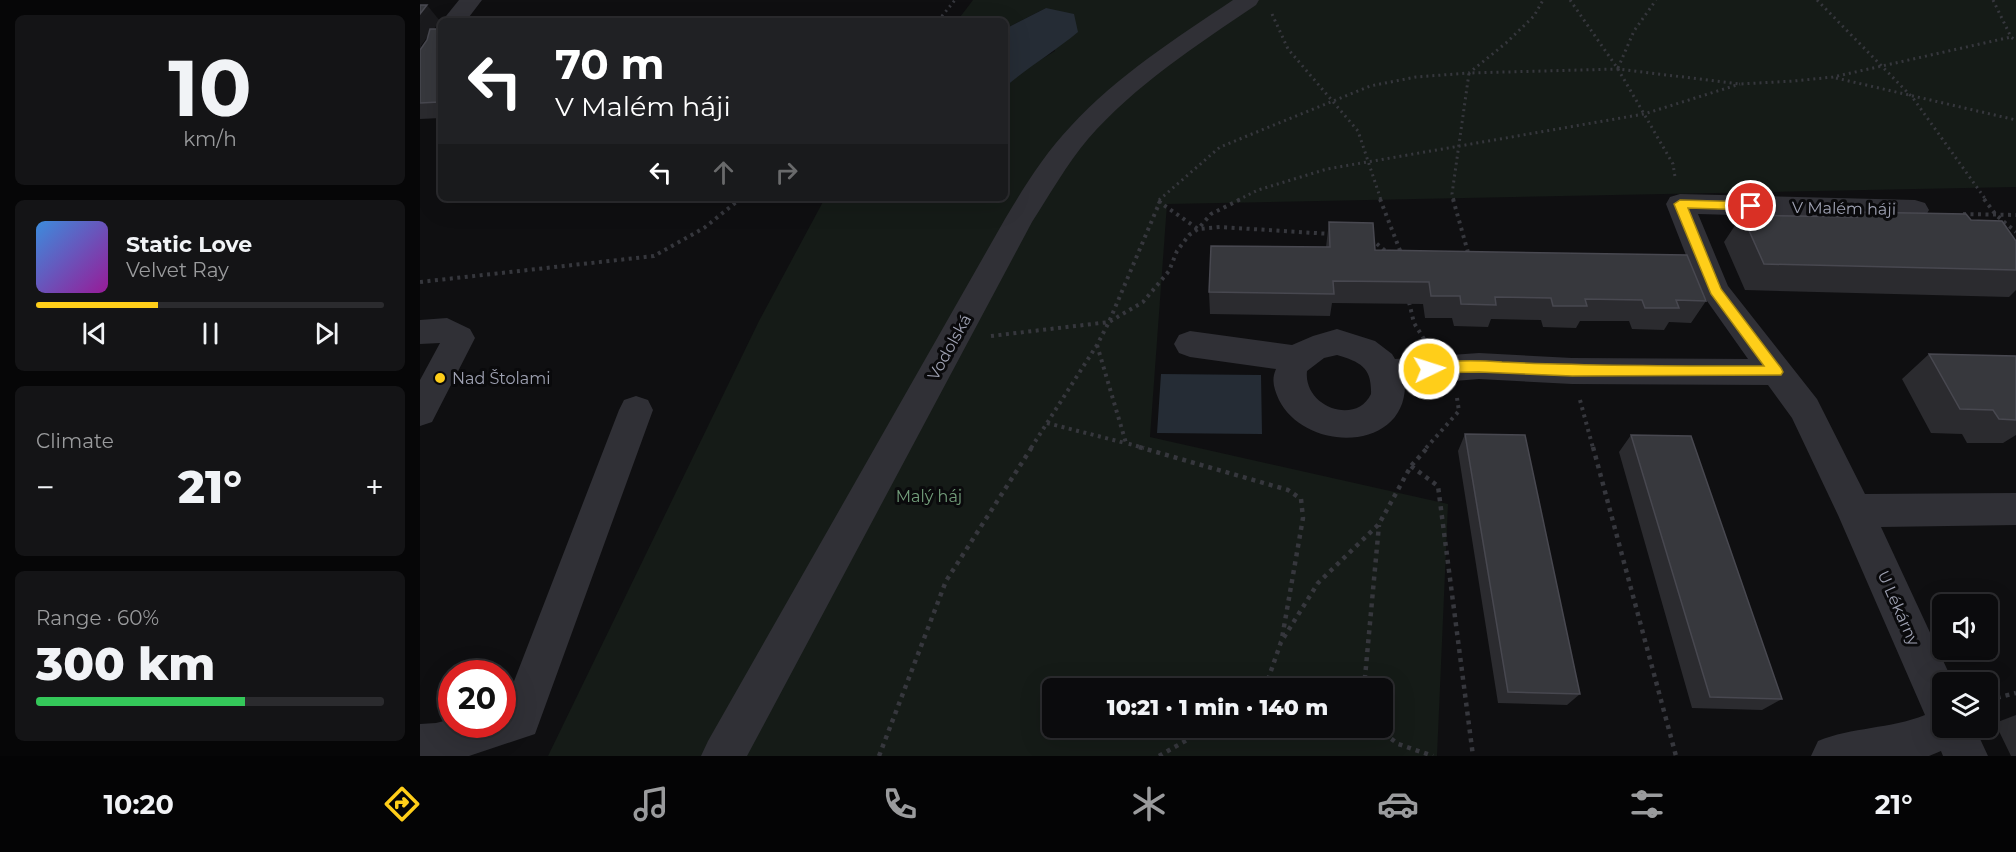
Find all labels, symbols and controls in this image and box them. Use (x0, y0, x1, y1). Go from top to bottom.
text: 70 m (555, 38, 665, 90)
text: 10 (168, 40, 252, 136)
icon: left (456, 42, 534, 120)
text: V Malém háji (555, 90, 731, 123)
text: km/h (183, 127, 237, 151)
icon: left (644, 156, 677, 189)
icon: ahead (707, 156, 740, 189)
icon: right (770, 156, 803, 189)
pin (1725, 180, 1776, 231)
icon: arrive (1734, 189, 1767, 222)
street label: V Malém háji (1792, 198, 1896, 219)
text: Static Love (126, 231, 252, 258)
text: Velvet Ray (126, 258, 229, 282)
street label: Vodolská (924, 311, 975, 383)
icon: previous (78, 317, 111, 350)
icon: pause (194, 317, 227, 350)
icon: next (310, 317, 343, 350)
position arrow (1397, 337, 1461, 401)
place label: Nad Štolami (452, 369, 551, 388)
marker: Nad Štolami (433, 371, 447, 385)
text: Climate (36, 429, 114, 453)
text: 21° (178, 459, 242, 514)
text: − (36, 467, 55, 507)
text: + (365, 467, 384, 507)
park label: Malý háj (896, 487, 962, 506)
street label: U Lékárny (1874, 568, 1924, 649)
map controls (1932, 594, 1998, 738)
button: sound (1932, 594, 1998, 660)
text: Range · 60% (36, 606, 159, 630)
text: 300 km (36, 636, 215, 691)
speed limit sign: 20 (438, 660, 516, 738)
button: layers (1932, 672, 1998, 738)
text: 10:21 · 1 min · 140 m (1107, 694, 1328, 721)
icon: directions (381, 783, 423, 825)
icon: music (630, 783, 672, 825)
icon: phone (879, 783, 921, 825)
icon: climate (1128, 783, 1170, 825)
icon: car (1377, 783, 1419, 825)
icon: filters (1626, 783, 1668, 825)
text: 10:20 (103, 788, 174, 821)
text: 21° (1875, 788, 1912, 821)

